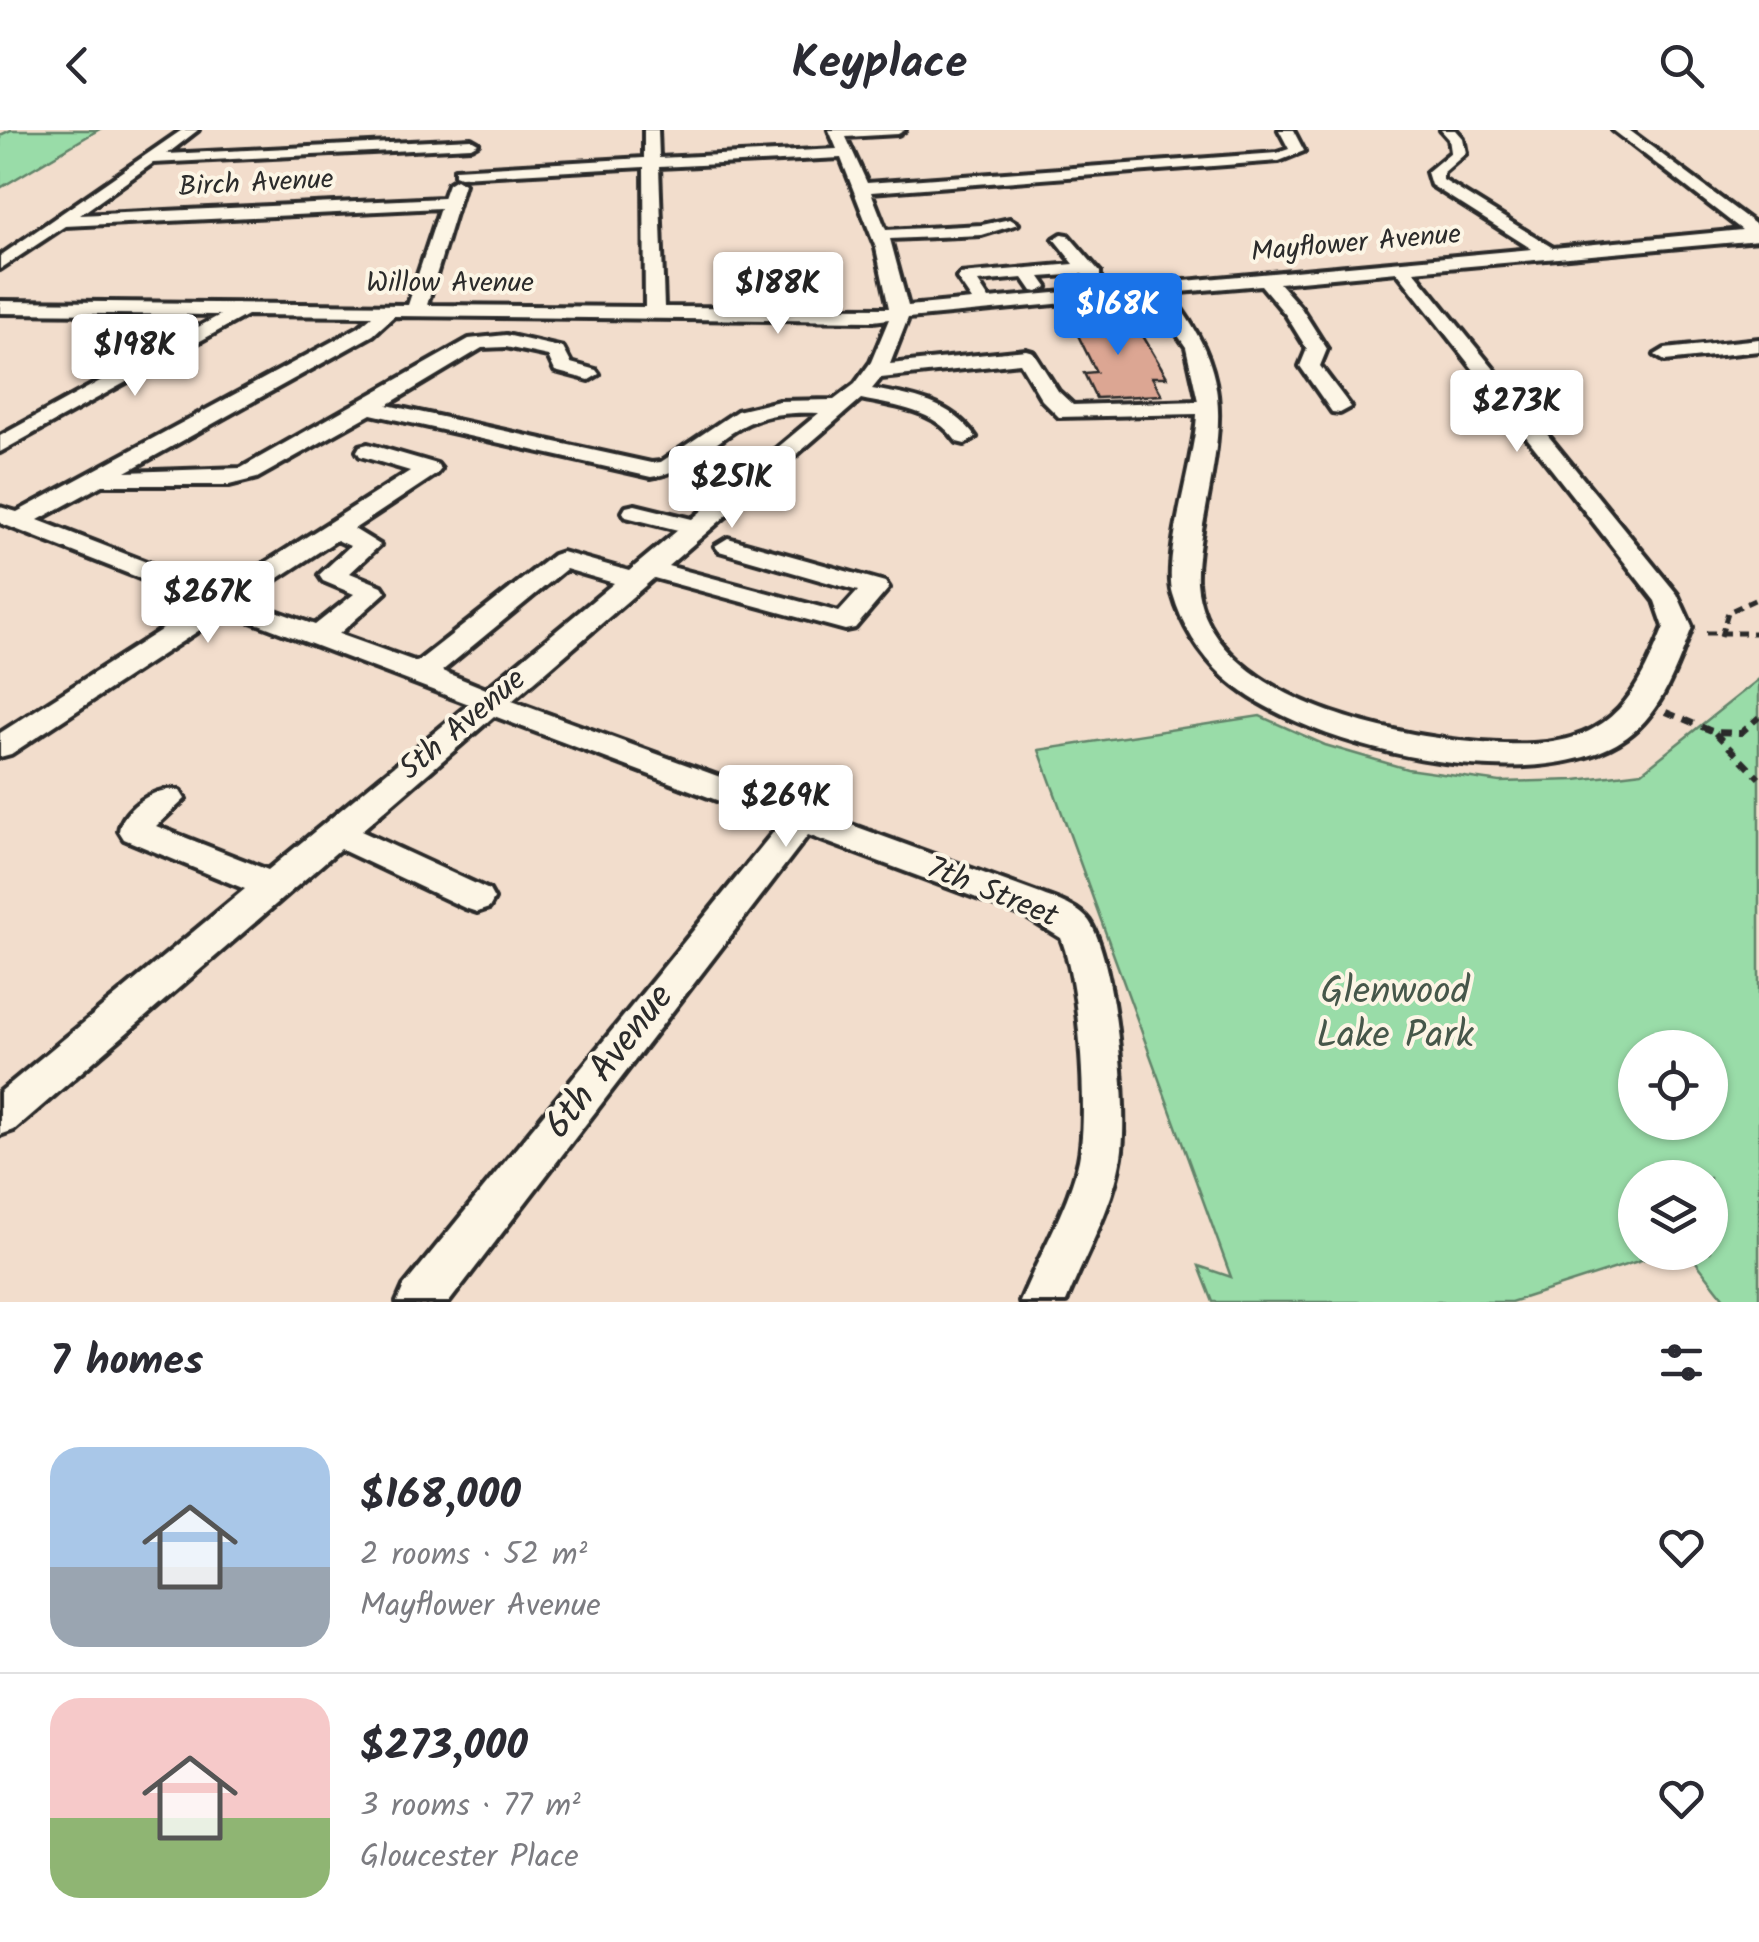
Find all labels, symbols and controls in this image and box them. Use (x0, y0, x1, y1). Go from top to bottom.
text: Keyplace (792, 29, 967, 101)
icon: back (50, 38, 105, 93)
icon: search (1654, 38, 1709, 93)
street label: Birch Avenue (177, 157, 335, 211)
street label: Mayflower Avenue (1249, 212, 1463, 276)
pin: $188K (708, 252, 848, 337)
text: $188K (735, 259, 821, 310)
street label: Willow Avenue (366, 261, 534, 306)
pin: $168K (1048, 273, 1188, 358)
text: $168K (1076, 280, 1160, 331)
pin: $198K (65, 314, 205, 399)
text: $198K (94, 321, 176, 372)
pin: $273K (1447, 370, 1587, 455)
text: $273K (1472, 377, 1562, 428)
pin: $251K (662, 446, 802, 531)
text: $251K (691, 453, 773, 504)
pin: $267K (138, 561, 278, 646)
text: $267K (163, 568, 253, 619)
street label: 5th Avenue (388, 656, 538, 794)
pin: $269K (716, 765, 856, 850)
text: $269K (741, 772, 831, 823)
street label: 7th Street (918, 843, 1066, 943)
park label: Glenwood Lake Park (1316, 963, 1474, 1067)
street label: 6th Avenue (530, 971, 690, 1153)
map controls (1618, 1030, 1728, 1270)
button: locate (1618, 1030, 1728, 1140)
button: layers (1618, 1160, 1728, 1270)
text: 7 homes (50, 1329, 203, 1396)
icon: filters (1654, 1335, 1709, 1390)
text: $168,000 (360, 1463, 521, 1530)
icon: home (130, 1487, 250, 1607)
icon: heart (1654, 1520, 1709, 1575)
text: 2 rooms · 52 m² (360, 1530, 587, 1581)
text: Mayflower Avenue (360, 1581, 601, 1632)
text: $273,000 (360, 1714, 528, 1781)
icon: home (130, 1738, 250, 1858)
icon: heart (1654, 1771, 1709, 1826)
text: 3 rooms · 77 m² (360, 1781, 581, 1832)
text: Gloucester Place (360, 1832, 579, 1883)

